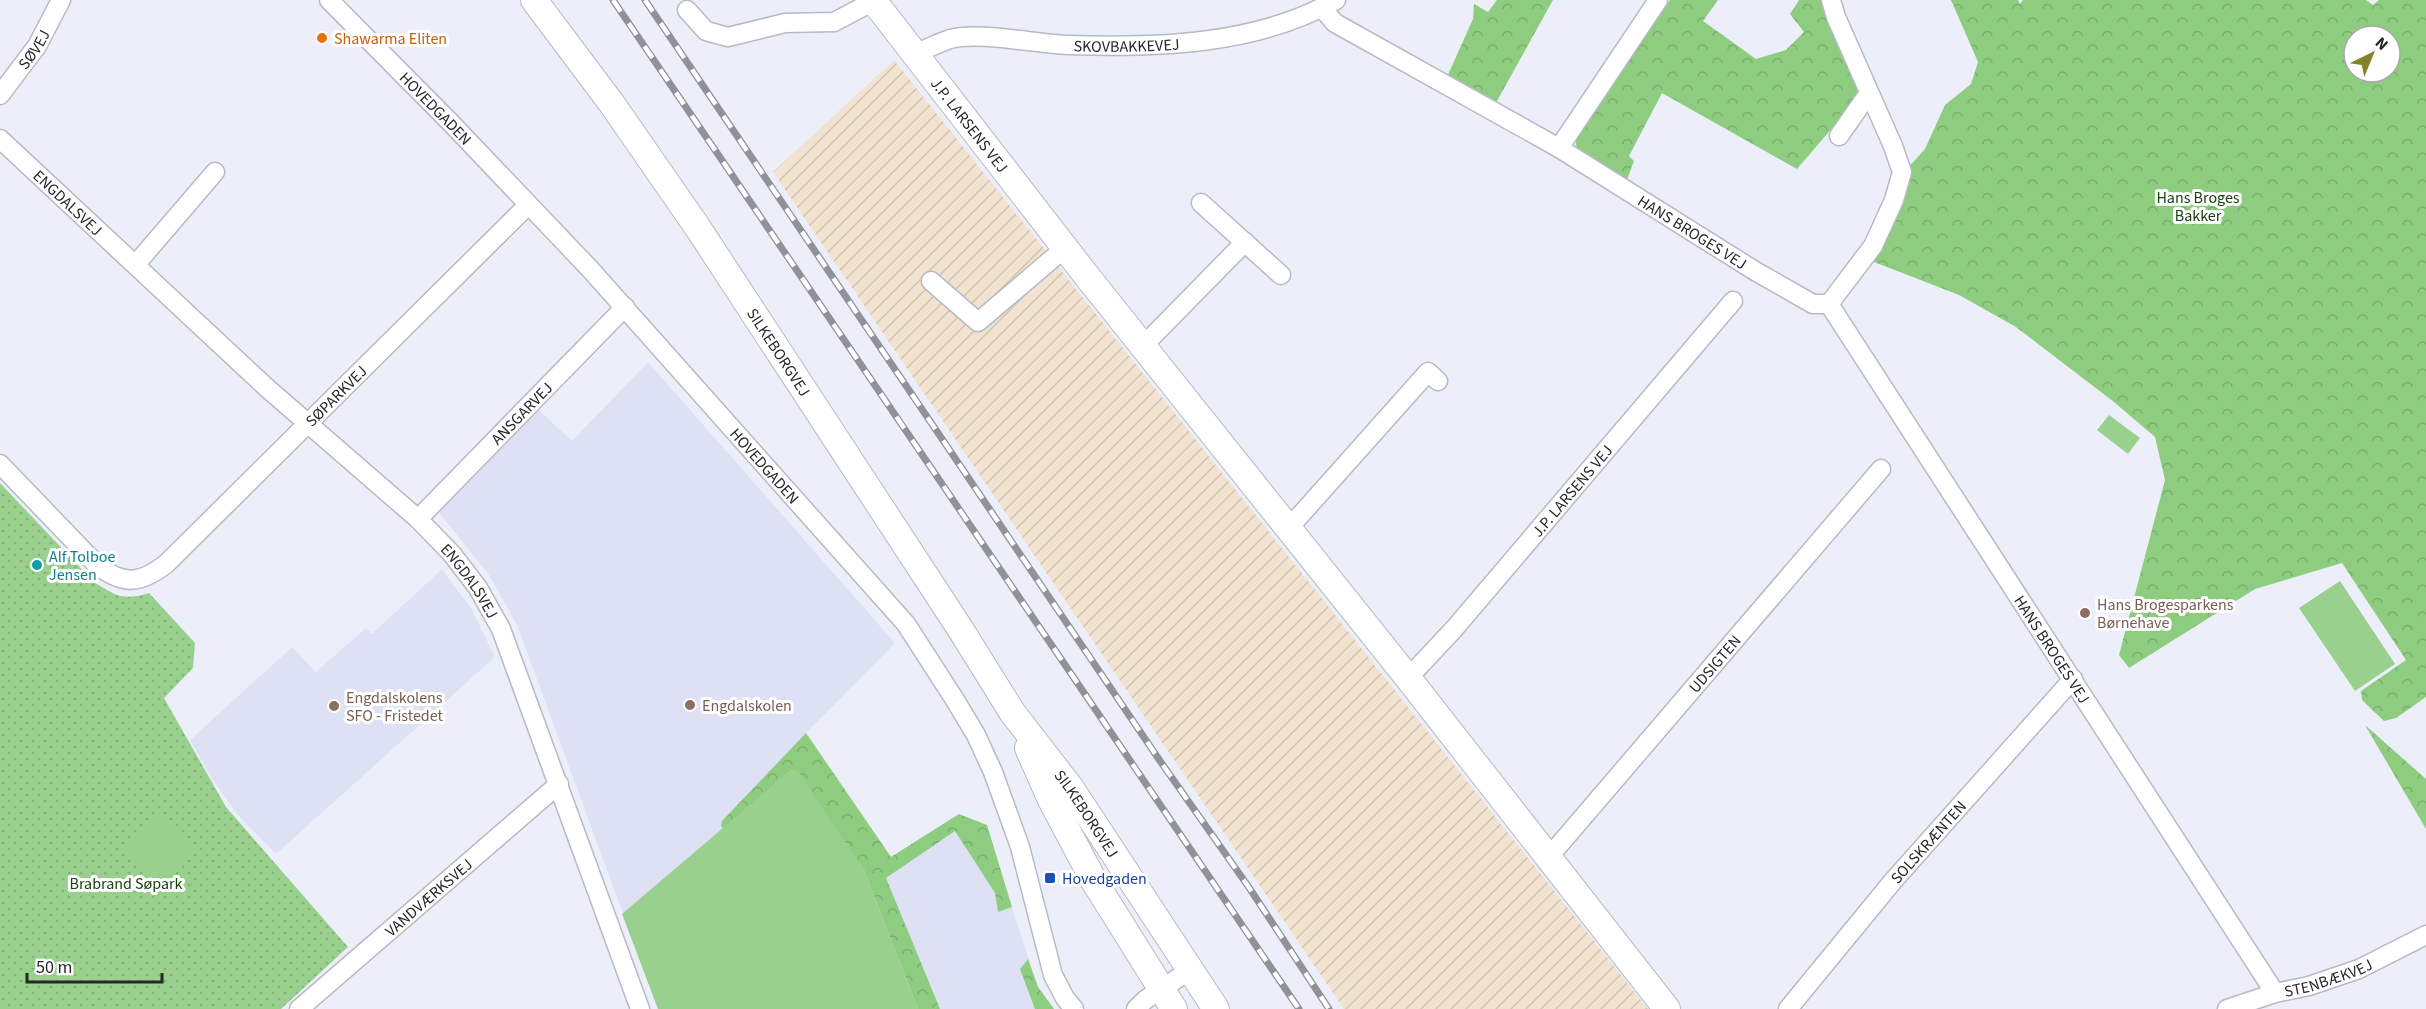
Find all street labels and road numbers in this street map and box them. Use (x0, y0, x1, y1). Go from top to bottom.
street label: SØVEJ (13, 26, 56, 74)
street label: SKOVBAKKEVEJ (1073, 33, 1180, 58)
street label: HOVEDGADEN (394, 67, 476, 150)
street label: J.P. LARSENS VEJ (925, 73, 1013, 178)
street label: ENGDALSVEJ (28, 165, 107, 241)
street label: HANS BROGES VEJ (1633, 190, 1751, 275)
street label: SILKEBORGVEJ (741, 304, 815, 401)
street label: SØPARKVEJ (301, 361, 372, 432)
street label: ANSGARVEJ (486, 378, 558, 450)
street label: HOVEDGADEN (725, 424, 804, 509)
street label: J.P. LARSENS VEJ (1527, 440, 1618, 542)
street label: ENGDALSVEJ (435, 539, 503, 623)
street label: HANS BROGES VEJ (2008, 591, 2095, 708)
street label: UDSIGTEN (1684, 630, 1746, 698)
street label: SILKEBORGVEJ (1049, 766, 1123, 862)
street label: SOLSKRÆNTEN (1886, 796, 1972, 889)
street label: VANDVÆRKSVEJ (380, 854, 477, 942)
street label: STENBÆKVEJ (2282, 954, 2377, 1003)

